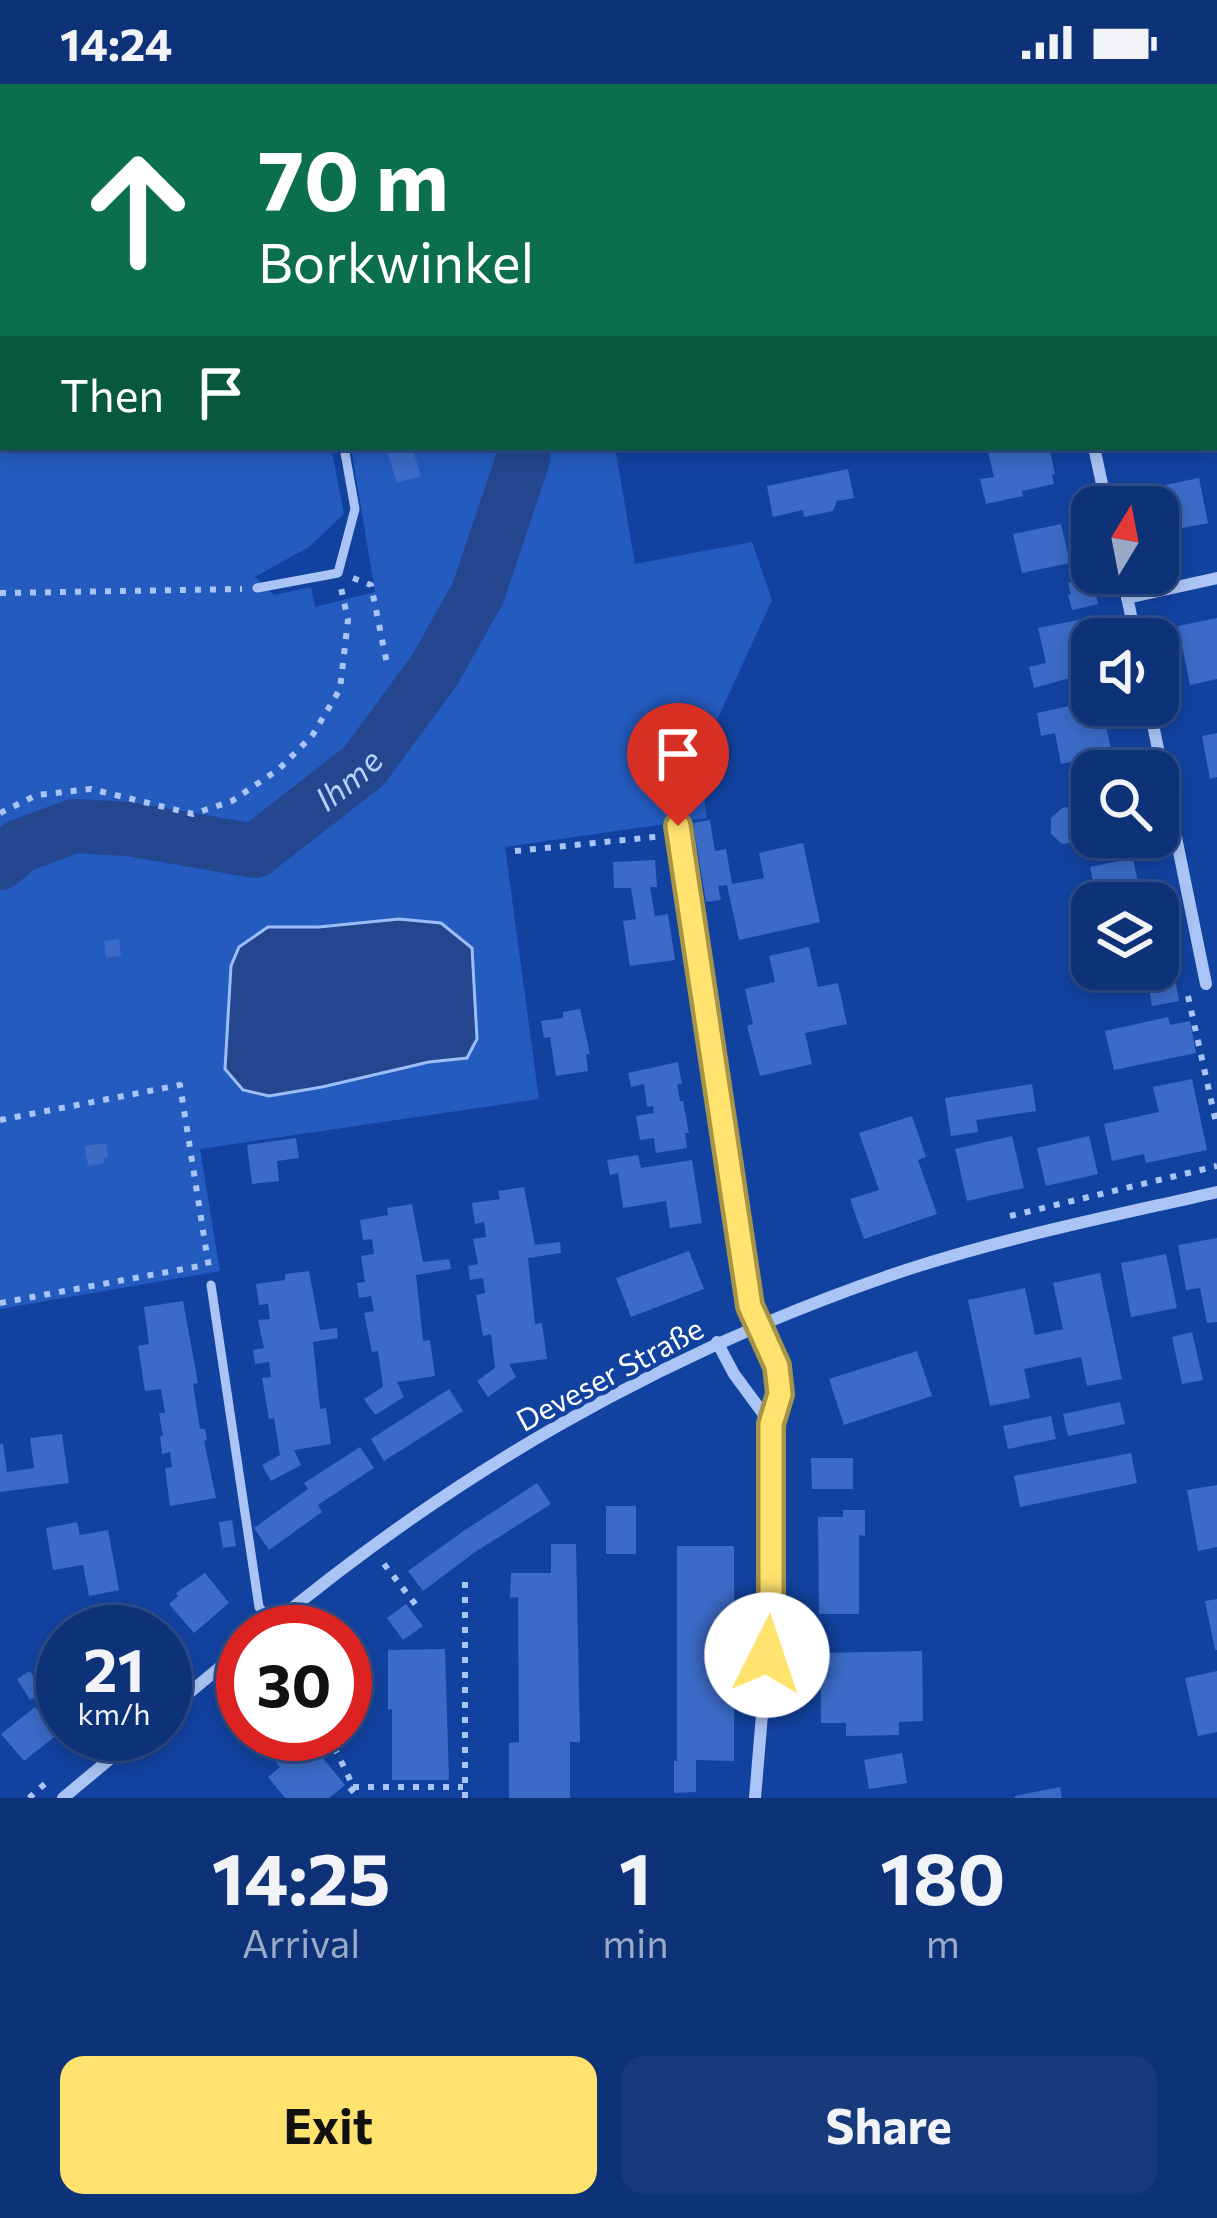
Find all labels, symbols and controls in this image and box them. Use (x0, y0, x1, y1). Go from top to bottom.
text: 14:24 (60, 15, 172, 70)
text: 70 m (258, 126, 449, 228)
icon: ahead (60, 132, 216, 288)
text: Borkwinkel (258, 228, 534, 294)
icon: arrive (188, 360, 254, 426)
text: Then (60, 366, 164, 421)
north arrow (1071, 486, 1179, 594)
map controls (1071, 486, 1179, 990)
button: sound (1071, 618, 1179, 726)
pin (627, 703, 729, 826)
icon: arrive (645, 721, 711, 787)
water label: Ihme (305, 741, 390, 818)
button: search (1071, 750, 1179, 858)
button: layers (1071, 882, 1179, 990)
street label: Deveser Straße (509, 1308, 709, 1438)
position arrow (704, 1592, 830, 1718)
speed limit sign: 30 (216, 1605, 372, 1761)
text: 21 (83, 1631, 145, 1704)
text: km/h (78, 1694, 150, 1731)
text: 14:25 (212, 1832, 390, 1920)
text: 1 (619, 1832, 652, 1920)
text: 180 (880, 1832, 1005, 1920)
text: Arrival (242, 1918, 360, 1966)
text: min (602, 1918, 669, 1966)
text: m (926, 1918, 960, 1966)
button: Exit (60, 2056, 597, 2194)
button: Share (621, 2056, 1157, 2194)

